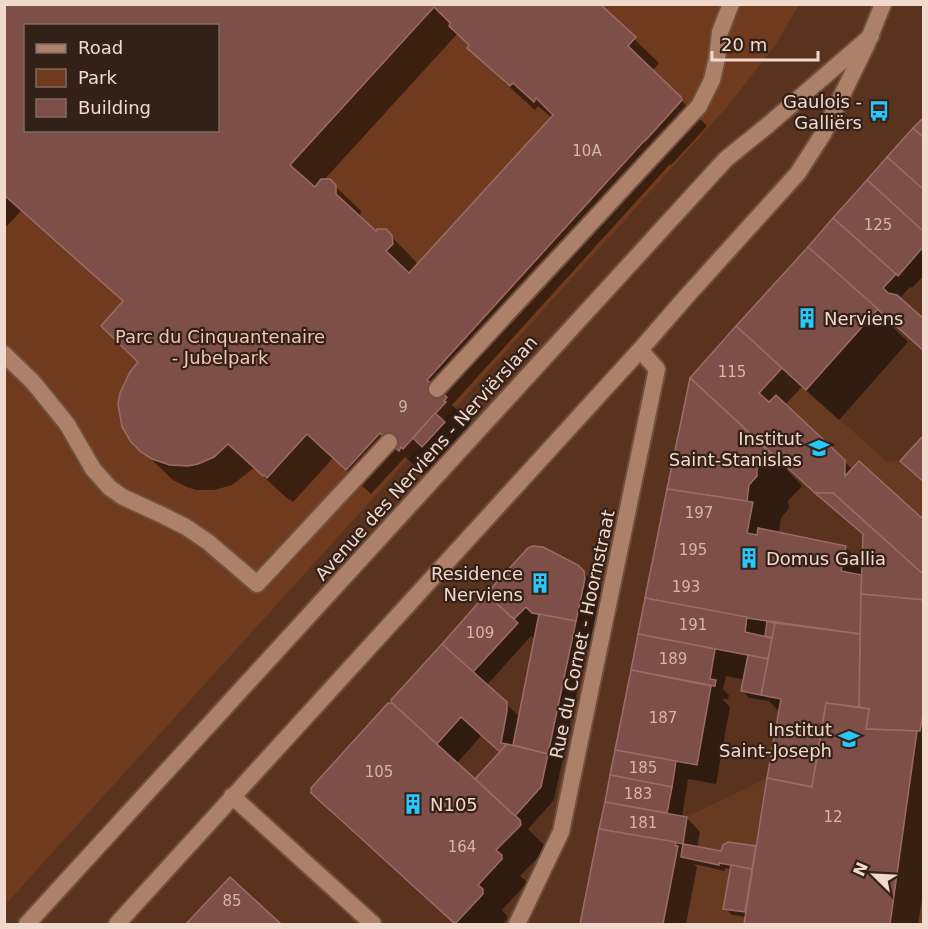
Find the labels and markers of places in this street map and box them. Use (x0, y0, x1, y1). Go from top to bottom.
place label: Gaulois - Galliërs (783, 91, 862, 133)
bus stop icon: Gaulois - Galliërs (867, 99, 891, 123)
building icon: Nerviens (795, 306, 819, 330)
place label: Nerviens (824, 308, 903, 329)
place label: Institut Saint-Stanislas (669, 428, 802, 470)
school or university icon: Institut Saint-Stanislas (807, 436, 831, 460)
building icon: Domus Gallia (737, 546, 761, 570)
place label: Domus Gallia (766, 548, 886, 569)
place label: Residence Nerviens (431, 563, 523, 605)
building icon: Residence Nerviens (528, 571, 552, 595)
place label: Institut Saint-Joseph (719, 719, 832, 761)
school or university icon: Institut Saint-Joseph (837, 727, 861, 751)
building icon: N105 (401, 792, 425, 816)
place label: N105 (430, 794, 478, 815)

